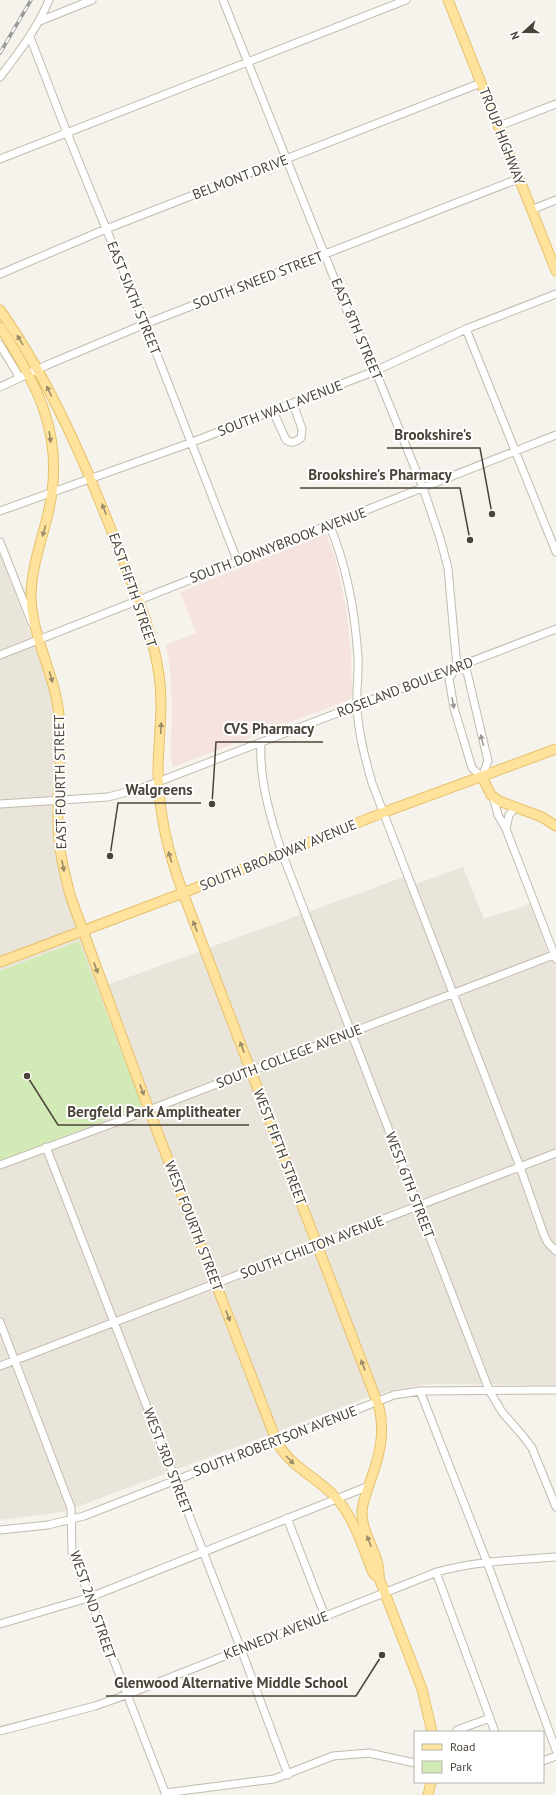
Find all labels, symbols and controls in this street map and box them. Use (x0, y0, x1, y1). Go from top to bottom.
north arrow (504, 12, 544, 52)
text: N (507, 30, 522, 41)
street label: TROUP HIGHWAY (475, 85, 529, 187)
street label: BELMONT DRIVE (190, 151, 290, 203)
street label: EAST SIXTH STREET (103, 239, 165, 358)
street label: SOUTH SNEED STREET (190, 247, 326, 313)
street label: EAST 8TH STREET (327, 275, 387, 383)
one-way arrow (16, 334, 23, 345)
street label: SOUTH WALL AVENUE (215, 376, 345, 440)
one-way arrow (46, 386, 52, 397)
callout: Brookshire's (387, 421, 480, 448)
text: Brookshire's (394, 425, 472, 444)
one-way arrow (48, 431, 54, 443)
callout: Brookshire's Pharmacy (300, 461, 460, 488)
text: Brookshire's Pharmacy (308, 465, 453, 484)
one-way arrow (100, 503, 106, 515)
street label: SOUTH DONNYBROOK AVENUE (187, 503, 369, 587)
one-way arrow (41, 525, 47, 537)
street label: EAST FIFTH STREET (105, 530, 161, 650)
street label: ROSELAND BOULEVARD (334, 653, 476, 721)
one-way arrow (48, 671, 54, 683)
one-way arrow (450, 697, 456, 709)
street label: EAST FOURTH STREET (50, 714, 70, 850)
callout: CVS Pharmacy (216, 715, 323, 742)
text: CVS Pharmacy (224, 719, 315, 738)
one-way arrow (158, 721, 164, 734)
one-way arrow (479, 733, 485, 746)
callout: Walgreens (118, 776, 201, 803)
text: Walgreens (125, 780, 193, 799)
street label: SOUTH BROADWAY AVENUE (197, 815, 359, 895)
one-way arrow (167, 850, 173, 862)
one-way arrow (60, 860, 66, 873)
one-way arrow (192, 920, 198, 932)
one-way arrow (94, 962, 100, 974)
street label: SOUTH COLLEGE AVENUE (214, 1020, 364, 1092)
one-way arrow (238, 1041, 244, 1053)
one-way arrow (139, 1084, 145, 1096)
street label: WEST FIFTH STREET (250, 1086, 311, 1208)
callout: Bergfeld Park Amplitheater (58, 1098, 249, 1125)
text: Bergfeld Park Amplitheater (67, 1102, 242, 1121)
street label: WEST 6TH STREET (381, 1129, 439, 1241)
street label: WEST FOURTH STREET (161, 1158, 227, 1294)
street label: SOUTH CHILTON AVENUE (238, 1211, 386, 1283)
one-way arrow (226, 1310, 232, 1322)
one-way arrow (359, 1359, 365, 1371)
street label: SOUTH ROBERTSON AVENUE (191, 1401, 359, 1481)
street label: WEST 3RD STREET (139, 1405, 197, 1517)
one-way arrow (286, 1455, 295, 1465)
one-way arrow (365, 1535, 371, 1547)
street label: WEST 2ND STREET (66, 1548, 120, 1662)
street label: KENNEDY AVENUE (221, 1607, 331, 1663)
callout: Glenwood Alternative Middle School (106, 1669, 356, 1696)
text: Glenwood Alternative Middle School (114, 1673, 348, 1692)
legend (414, 1731, 544, 1783)
text: Road (450, 1739, 475, 1754)
text: Park (450, 1759, 472, 1774)

